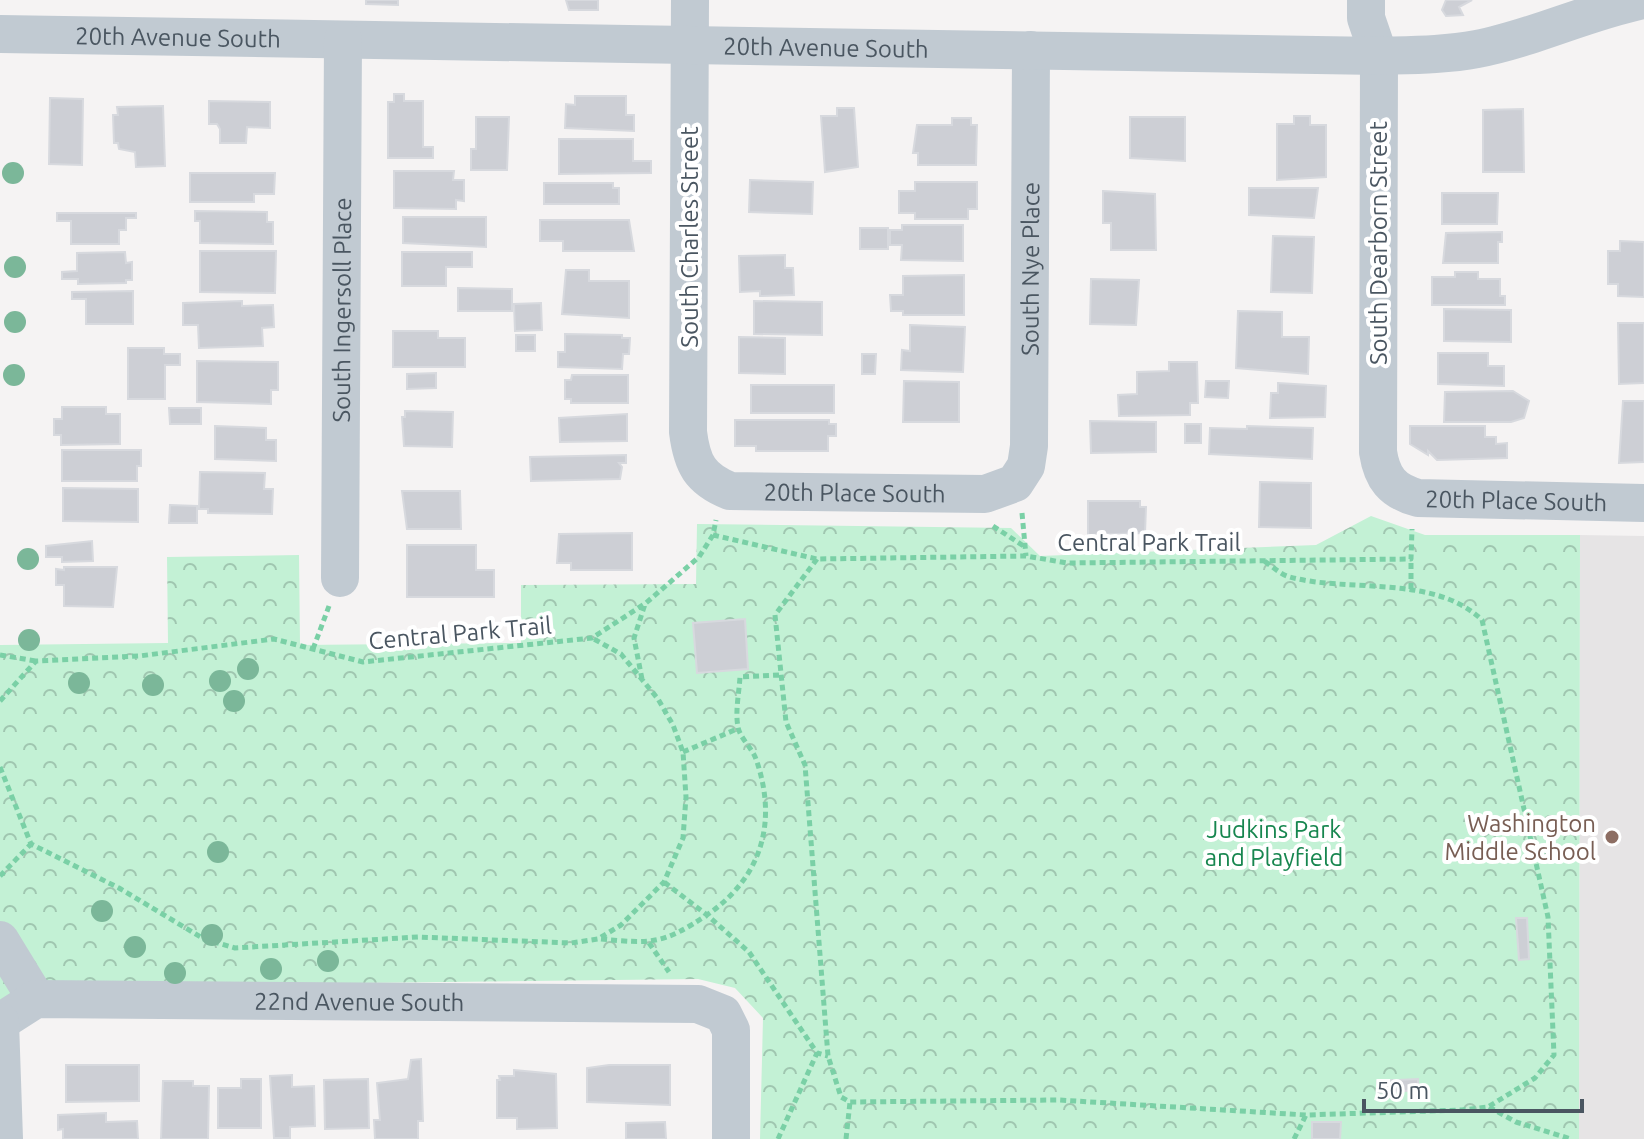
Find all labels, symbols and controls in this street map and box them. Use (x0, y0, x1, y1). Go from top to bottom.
street label: 20th Avenue South (75, 22, 281, 52)
street label: 20th Avenue South (723, 32, 929, 62)
street label: South Dearborn Street (1365, 120, 1392, 365)
street label: South Charles Street (676, 126, 703, 348)
street label: South Nye Place (1016, 182, 1044, 356)
street label: South Ingersoll Place (327, 197, 356, 423)
street label: 20th Place South (763, 478, 946, 507)
street label: 20th Place South (1425, 485, 1608, 516)
street label: Central Park Trail (1057, 529, 1241, 556)
street label: Central Park Trail (367, 612, 553, 654)
place label: Washington Middle School (1444, 810, 1596, 865)
park label: Judkins Park and Playfield (1205, 816, 1343, 871)
marker: Washington Middle School (1603, 828, 1621, 846)
street label: 22nd Avenue South (254, 987, 465, 1016)
scale bar (1364, 1063, 1582, 1113)
text: 50 m (1376, 1077, 1429, 1104)

